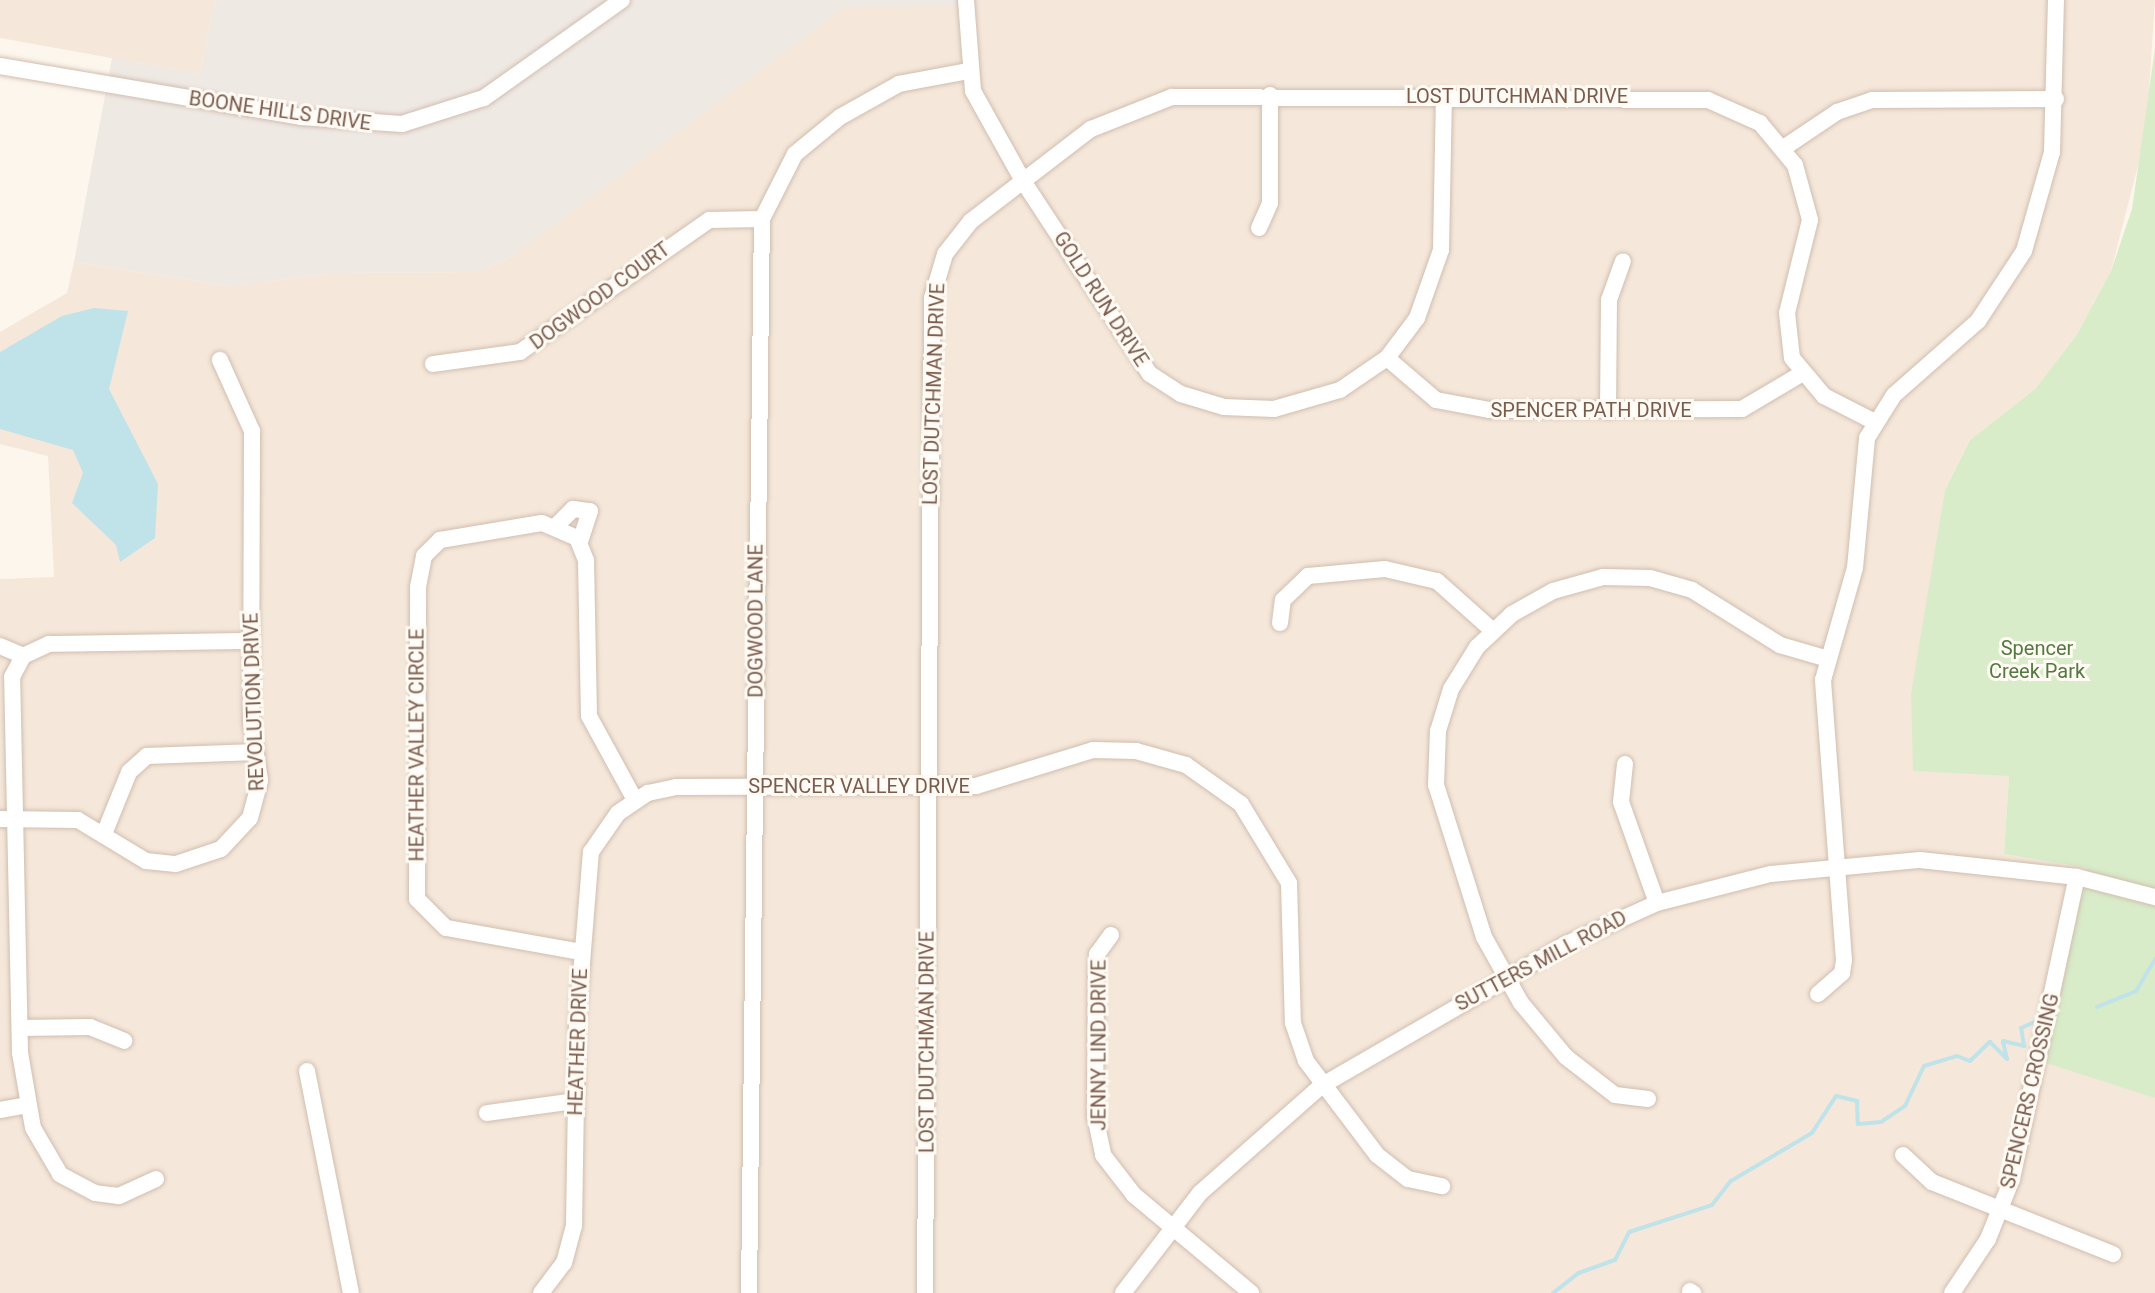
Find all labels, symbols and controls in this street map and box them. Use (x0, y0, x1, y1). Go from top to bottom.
street label: LOST DUTCHMAN DRIVE (1406, 84, 1628, 108)
street label: BOONE HILLS DRIVE (187, 86, 373, 136)
street label: GOLD RUN DRIVE (1049, 227, 1153, 371)
street label: DOGWOOD COURT (525, 237, 675, 355)
street label: LOST DUTCHMAN DRIVE (918, 282, 950, 506)
street label: SPENCER PATH DRIVE (1490, 398, 1692, 422)
street label: DOGWOOD LANE (744, 544, 768, 698)
street label: REVOLUTION DRIVE (239, 612, 269, 792)
street label: HEATHER VALLEY CIRCLE (405, 628, 429, 862)
park label: Spencer Creek Park (1989, 636, 2085, 683)
street label: SPENCER VALLEY DRIVE (748, 774, 970, 798)
street label: SUTTERS MILL ROAD (1451, 906, 1631, 1016)
street label: LOST DUTCHMAN DRIVE (915, 931, 939, 1153)
street label: JENNY LIND DRIVE (1087, 959, 1111, 1131)
street label: HEATHER DRIVE (563, 968, 593, 1116)
street label: SPENCERS CROSSING (1996, 991, 2064, 1191)

